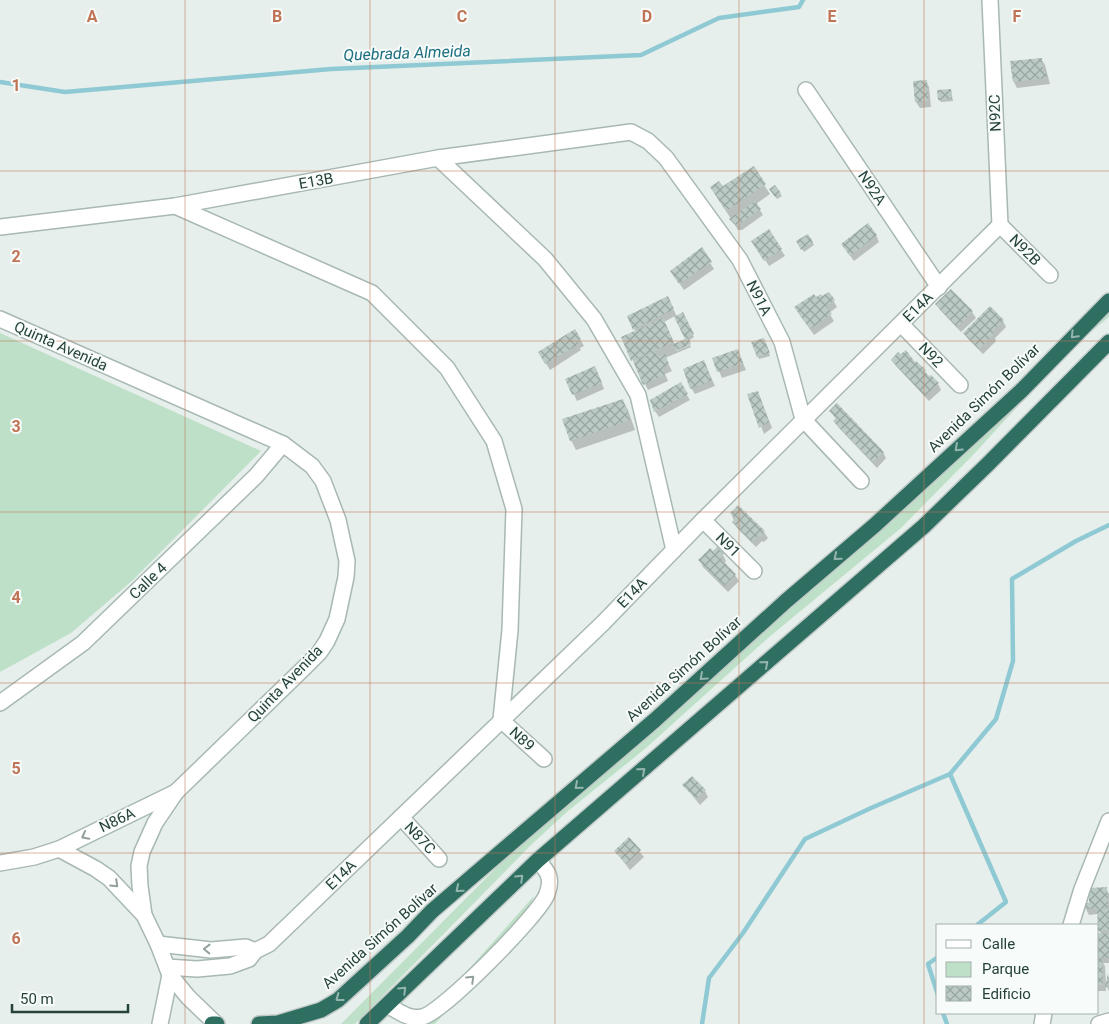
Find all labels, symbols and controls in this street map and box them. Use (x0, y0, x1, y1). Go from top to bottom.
text: A (87, 7, 98, 26)
text: B (272, 7, 282, 26)
text: C (457, 7, 467, 26)
text: D (642, 7, 652, 26)
text: E (828, 7, 837, 26)
text: F (1013, 7, 1022, 26)
water label: Quebrada Almeida (343, 41, 471, 65)
text: 1 (11, 76, 21, 95)
street label: N92C (985, 94, 1005, 132)
street label: N92A (854, 167, 890, 209)
street label: E13B (297, 169, 335, 193)
street label: N92B (1006, 231, 1044, 269)
text: 2 (11, 247, 21, 266)
street label: N91A (743, 277, 776, 319)
street label: E14A (899, 288, 937, 326)
street label: Quinta Avenida (11, 317, 111, 375)
one-way arrow (1071, 329, 1080, 338)
street label: N92 (915, 339, 947, 371)
street label: Avenida Simón Bolívar (924, 340, 1044, 456)
text: 3 (11, 417, 21, 436)
one-way arrow (955, 443, 964, 452)
street label: N91 (712, 529, 744, 561)
one-way arrow (834, 552, 843, 561)
street label: Calle 4 (125, 558, 171, 603)
street label: E14A (613, 574, 651, 612)
text: 4 (11, 588, 21, 607)
street label: Avenida Simón Bolívar (623, 613, 745, 725)
street label: Quinta Avenida (244, 642, 326, 726)
one-way arrow (759, 661, 768, 670)
one-way arrow (699, 671, 708, 680)
street label: N89 (506, 723, 538, 755)
text: 5 (11, 759, 21, 778)
one-way arrow (636, 768, 645, 777)
one-way arrow (575, 781, 584, 789)
street label: N86A (96, 804, 138, 836)
street label: N87C (401, 818, 439, 858)
one-way arrow (81, 830, 90, 840)
street label: E14A (322, 856, 360, 894)
one-way arrow (514, 875, 523, 884)
one-way arrow (109, 878, 118, 887)
street label: Avenida Simón Bolívar (319, 880, 441, 992)
one-way arrow (455, 883, 464, 892)
legend (936, 924, 1099, 1014)
text: 6 (11, 929, 21, 948)
text: Calle (982, 935, 1015, 953)
one-way arrow (202, 944, 210, 954)
text: Parque (982, 960, 1029, 978)
one-way arrow (465, 976, 474, 985)
scale bar (12, 982, 129, 1014)
text: Edificio (982, 985, 1031, 1003)
one-way arrow (397, 987, 406, 996)
text: 50 m (20, 990, 54, 1008)
one-way arrow (336, 993, 345, 1001)

